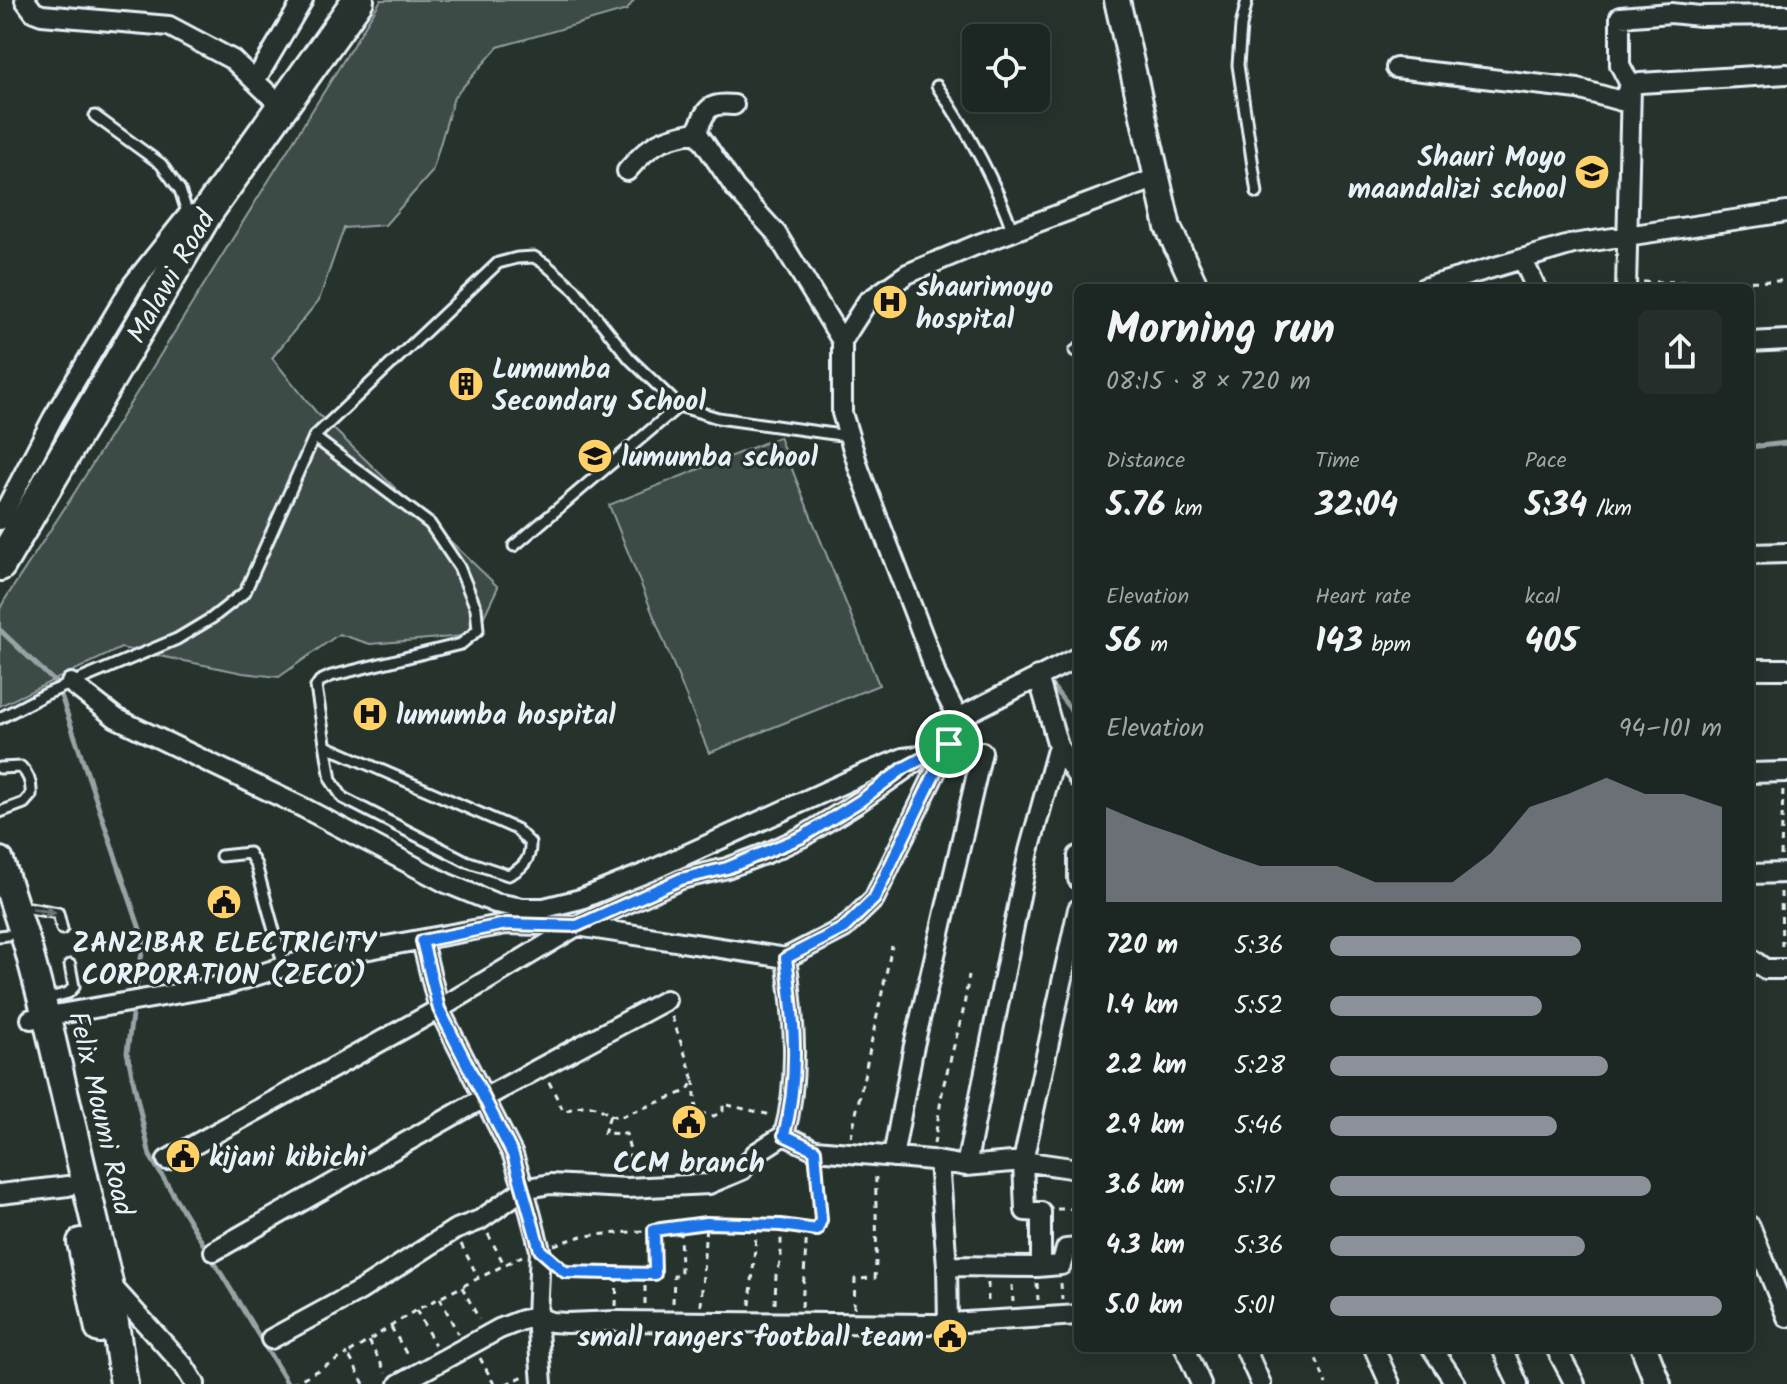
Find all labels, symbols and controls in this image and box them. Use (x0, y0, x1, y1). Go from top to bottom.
map controls (962, 24, 1050, 112)
button: locate (962, 24, 1050, 112)
place label: Shauri Moyo maandalizi school (1348, 136, 1567, 213)
school or university icon: Shauri Moyo maandalizi school (1573, 153, 1611, 191)
street label: Malawi Road (116, 201, 229, 353)
place label: shaurimoyo hospital (916, 266, 1053, 343)
hospital icon: shaurimoyo hospital (871, 283, 909, 321)
text: Morning run (1106, 296, 1335, 366)
button: share (1638, 310, 1722, 394)
place label: Lumumba Secondary School (492, 348, 706, 425)
text: 08:15 · 8 × 720 m (1106, 361, 1311, 403)
building icon: Lumumba Secondary School (447, 365, 485, 403)
place label: lumumba school (621, 436, 819, 481)
school or university icon: lumumba school (576, 437, 614, 475)
text: Distance (1106, 444, 1185, 479)
text: Time (1315, 444, 1360, 479)
text: Pace (1525, 444, 1567, 479)
text: 5.76 (1106, 479, 1166, 533)
text: 32:04 (1315, 479, 1398, 533)
text: 5:34 (1525, 479, 1587, 533)
text: km (1166, 492, 1202, 527)
text: /km (1587, 492, 1632, 527)
text: Elevation (1106, 580, 1189, 615)
text: Heart rate (1315, 580, 1411, 615)
text: kcal (1525, 580, 1560, 615)
text: 56 (1106, 615, 1142, 669)
text: 143 (1315, 615, 1363, 669)
text: 405 (1525, 615, 1578, 669)
text: m (1142, 628, 1168, 663)
text: bpm (1363, 628, 1411, 663)
place label: lumumba hospital (396, 694, 616, 739)
hospital icon: lumumba hospital (351, 695, 389, 733)
text: Elevation (1106, 708, 1204, 750)
text: 94–101 m (1619, 708, 1722, 750)
pin (915, 710, 983, 778)
icon: arrive (927, 722, 971, 766)
public building icon: ZANZIBAR ELECTRICITY CORPORATION (ZECO) (205, 883, 243, 921)
one-way arrow (32, 905, 57, 917)
place label: ZANZIBAR ELECTRICITY CORPORATION (ZECO) (72, 922, 377, 999)
text: 720 m (1106, 925, 1178, 967)
text: 5:36 (1234, 925, 1284, 967)
text: 1.4 km (1106, 985, 1178, 1027)
text: 5:52 (1234, 985, 1283, 1027)
street label: Felix Moumi Road (54, 1007, 145, 1221)
text: 2.2 km (1106, 1045, 1187, 1087)
text: 5:28 (1234, 1045, 1285, 1087)
public building icon: CCM branch (670, 1103, 708, 1141)
text: 2.9 km (1106, 1105, 1185, 1147)
text: 5:46 (1234, 1105, 1283, 1147)
place label: kijani kibichi (209, 1136, 367, 1181)
public building icon: kijani kibichi (164, 1137, 202, 1175)
place label: CCM branch (613, 1142, 765, 1187)
text: 3.6 km (1106, 1165, 1185, 1207)
text: 5:17 (1234, 1165, 1275, 1207)
text: 4.3 km (1106, 1225, 1185, 1267)
text: 5:36 (1234, 1225, 1284, 1267)
text: 5.0 km (1106, 1285, 1183, 1327)
text: 5:01 (1234, 1285, 1276, 1327)
place label: small rangers football team (577, 1316, 924, 1361)
public building icon: small rangers football team (931, 1317, 969, 1355)

